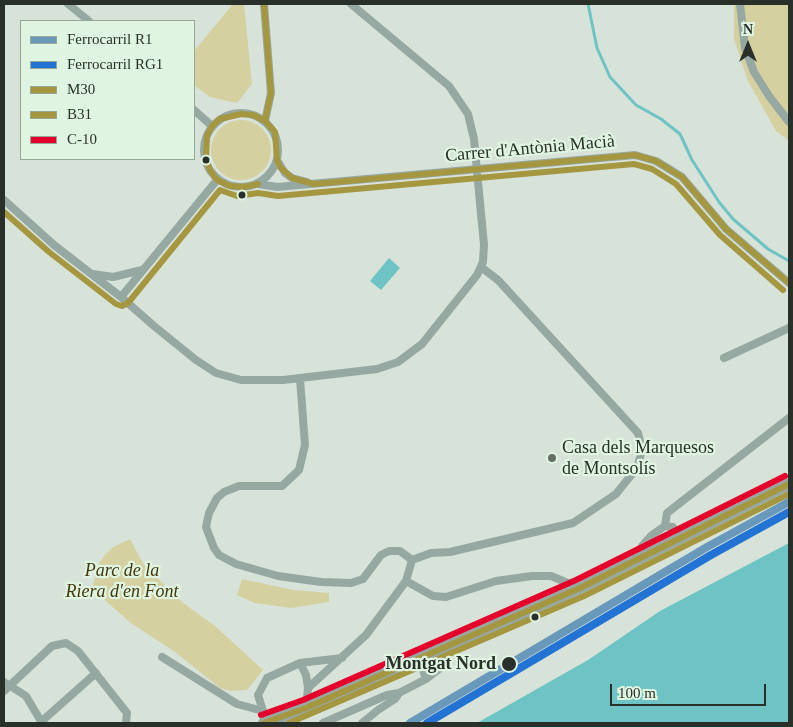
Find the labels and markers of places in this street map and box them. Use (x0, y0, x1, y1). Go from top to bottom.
unlabelled marker (201, 155, 211, 165)
unlabelled marker (237, 190, 247, 200)
place label: Casa dels Marquesos de Montsolís (562, 437, 714, 479)
marker: Casa dels Marquesos de Montsolís (546, 452, 558, 464)
unlabelled marker (530, 612, 540, 622)
place label: Montgat Nord (386, 653, 496, 675)
marker: Montgat Nord (500, 655, 518, 673)

